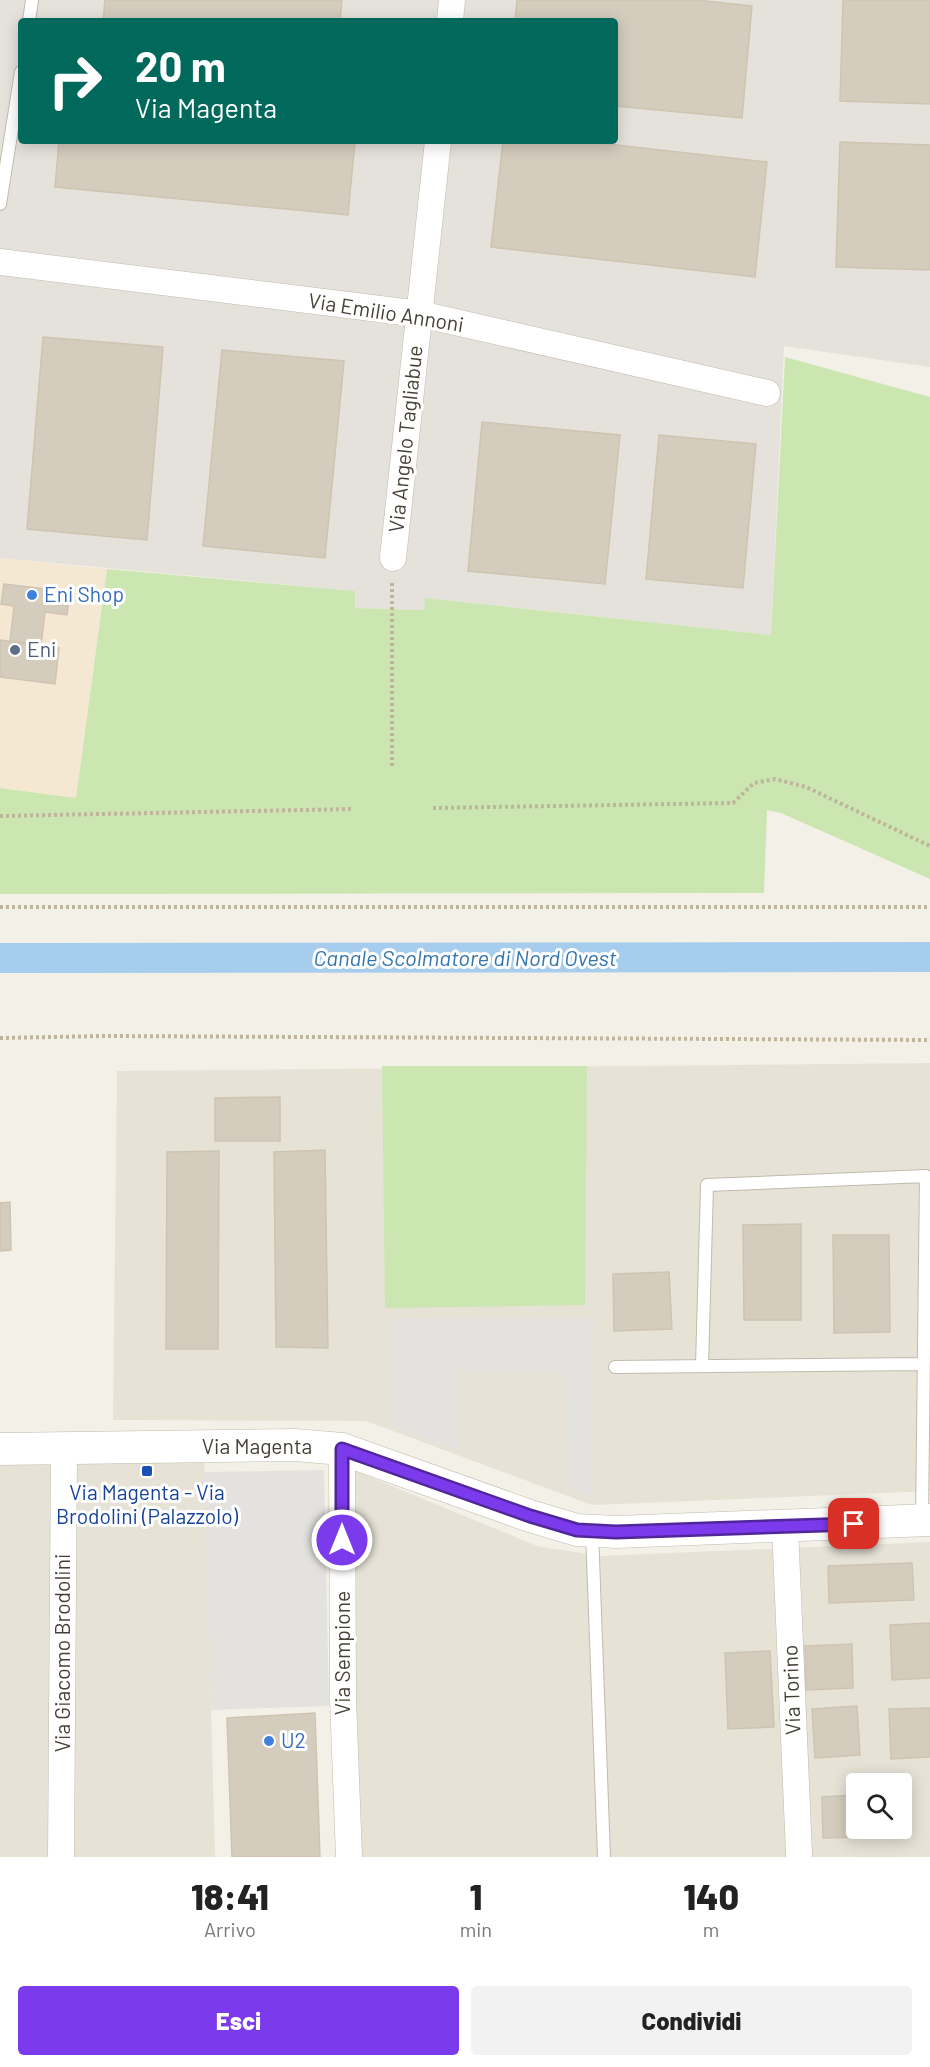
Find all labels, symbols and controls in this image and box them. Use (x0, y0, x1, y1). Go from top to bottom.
text: 20 m (135, 40, 226, 90)
icon: right (36, 42, 114, 120)
text: Via Magenta (135, 91, 277, 123)
street label: Via Emilio Annoni (307, 287, 466, 336)
street label: Via Angelo Tagliabue (382, 344, 427, 534)
place label: Eni Shop (44, 581, 124, 606)
marker: Eni Shop (25, 588, 39, 602)
place label: Eni (27, 636, 56, 661)
marker: Eni (8, 643, 22, 657)
water label: Canale Scolmatore di Nord Ovest (314, 944, 617, 970)
street label: Via Magenta (202, 1433, 312, 1458)
marker: Via Magenta - Via Brodolini (Palazzolo) (140, 1464, 154, 1478)
place label: Via Magenta - Via Brodolini (Palazzolo) (56, 1479, 239, 1528)
pin (828, 1498, 879, 1549)
icon: arrive (837, 1507, 870, 1540)
position arrow (310, 1508, 374, 1572)
street label: Via Giacomo Brodolini (49, 1554, 74, 1752)
street label: Via Sempione (329, 1591, 354, 1715)
street label: Via Torino (776, 1645, 805, 1736)
place label: U2 (281, 1727, 306, 1752)
marker: U2 (262, 1734, 276, 1748)
map controls (846, 1773, 912, 1839)
button: search (846, 1773, 912, 1839)
text: 18:41 (191, 1874, 269, 1917)
text: 1 (470, 1874, 482, 1917)
text: 140 (683, 1874, 739, 1917)
text: Arrivo (204, 1917, 256, 1941)
text: min (460, 1917, 492, 1941)
text: m (703, 1917, 719, 1941)
button: Esci (18, 1986, 459, 2055)
button: Condividi (471, 1986, 912, 2055)

